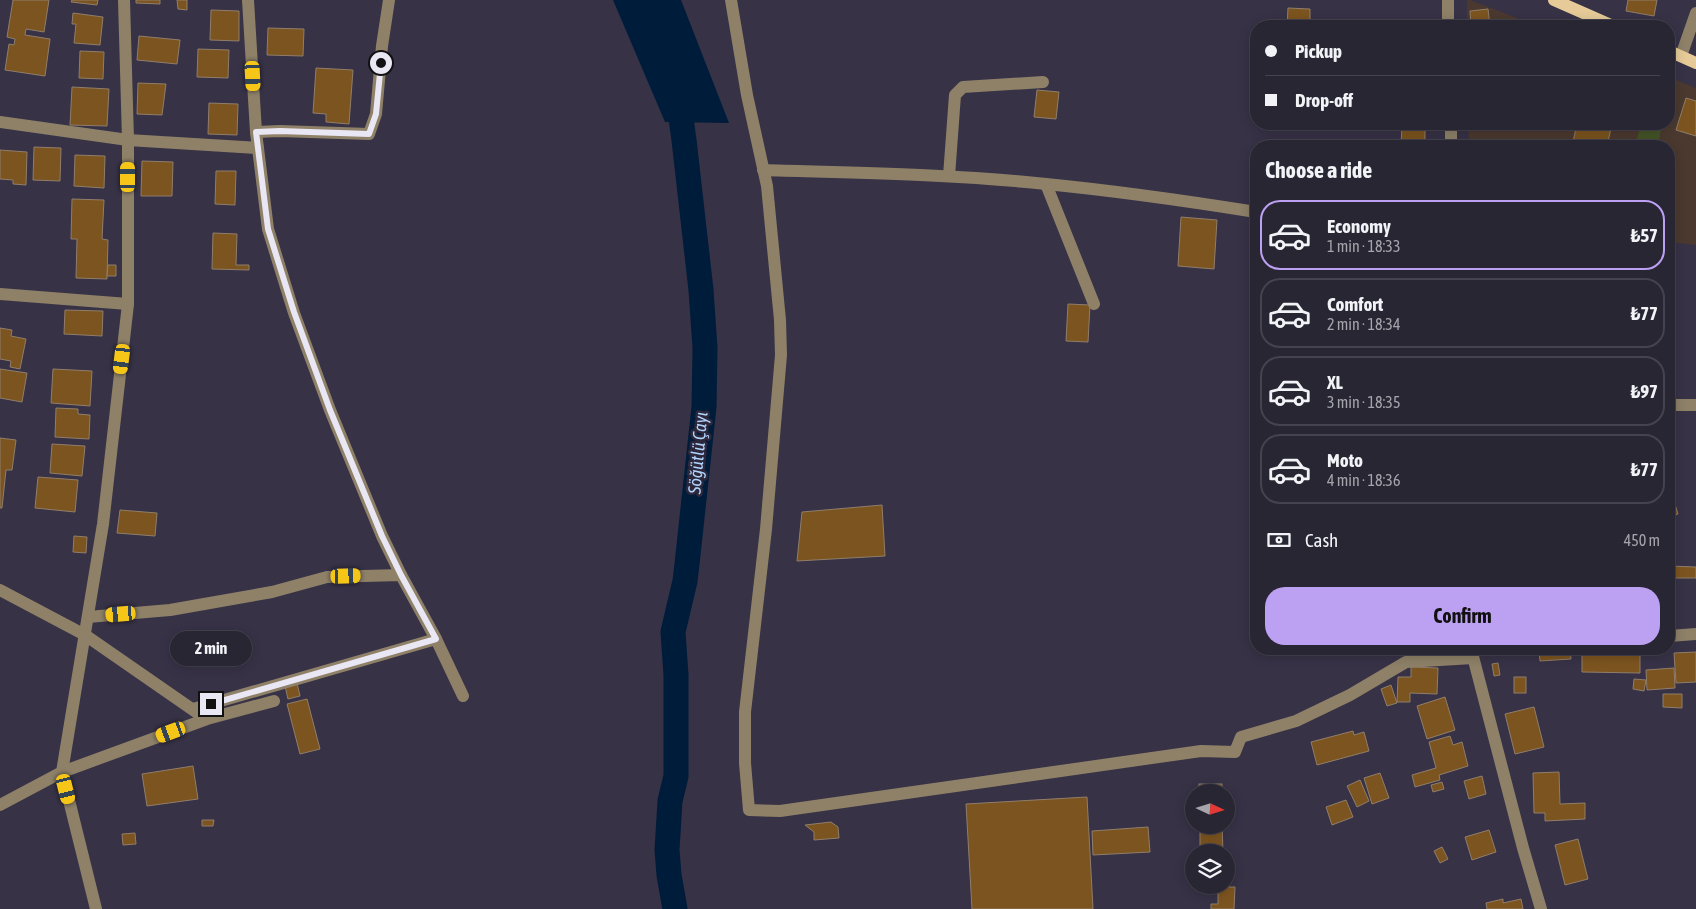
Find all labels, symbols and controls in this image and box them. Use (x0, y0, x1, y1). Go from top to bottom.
text: Pickup (1295, 40, 1342, 62)
route start (370, 52, 392, 74)
car (244, 61, 261, 91)
text: Drop-off (1295, 89, 1353, 111)
text: Choose a ride (1265, 157, 1372, 183)
car (120, 162, 135, 192)
icon: car (1267, 213, 1312, 258)
text: Economy (1327, 215, 1391, 237)
text: ₺57 (1631, 224, 1658, 246)
text: 1 min · 18:33 (1327, 237, 1400, 255)
icon: car (1267, 291, 1312, 336)
text: Comfort (1327, 293, 1383, 315)
text: ₺77 (1631, 302, 1658, 324)
text: 2 min · 18:34 (1327, 315, 1400, 333)
car (112, 343, 131, 375)
icon: car (1267, 369, 1312, 414)
text: XL (1327, 371, 1343, 393)
text: ₺97 (1631, 380, 1658, 402)
text: 3 min · 18:35 (1327, 393, 1400, 411)
water label: Söğütlü Çayı (683, 411, 712, 496)
icon: car (1267, 447, 1312, 492)
text: Moto (1327, 449, 1363, 471)
text: ₺77 (1631, 458, 1658, 480)
text: 4 min · 18:36 (1327, 471, 1400, 489)
icon: cash (1265, 526, 1293, 554)
text: Cash (1305, 529, 1338, 551)
text: 450 m (1624, 531, 1660, 549)
car (330, 568, 361, 584)
button: Confirm (1265, 587, 1660, 645)
car (105, 605, 136, 623)
callout: 2 min (170, 632, 252, 666)
text: 2 min (195, 639, 227, 657)
route end (200, 693, 222, 715)
car (154, 720, 187, 744)
car (55, 773, 76, 805)
north arrow (1185, 784, 1235, 834)
map controls (1185, 784, 1235, 894)
button: layers (1185, 844, 1235, 894)

